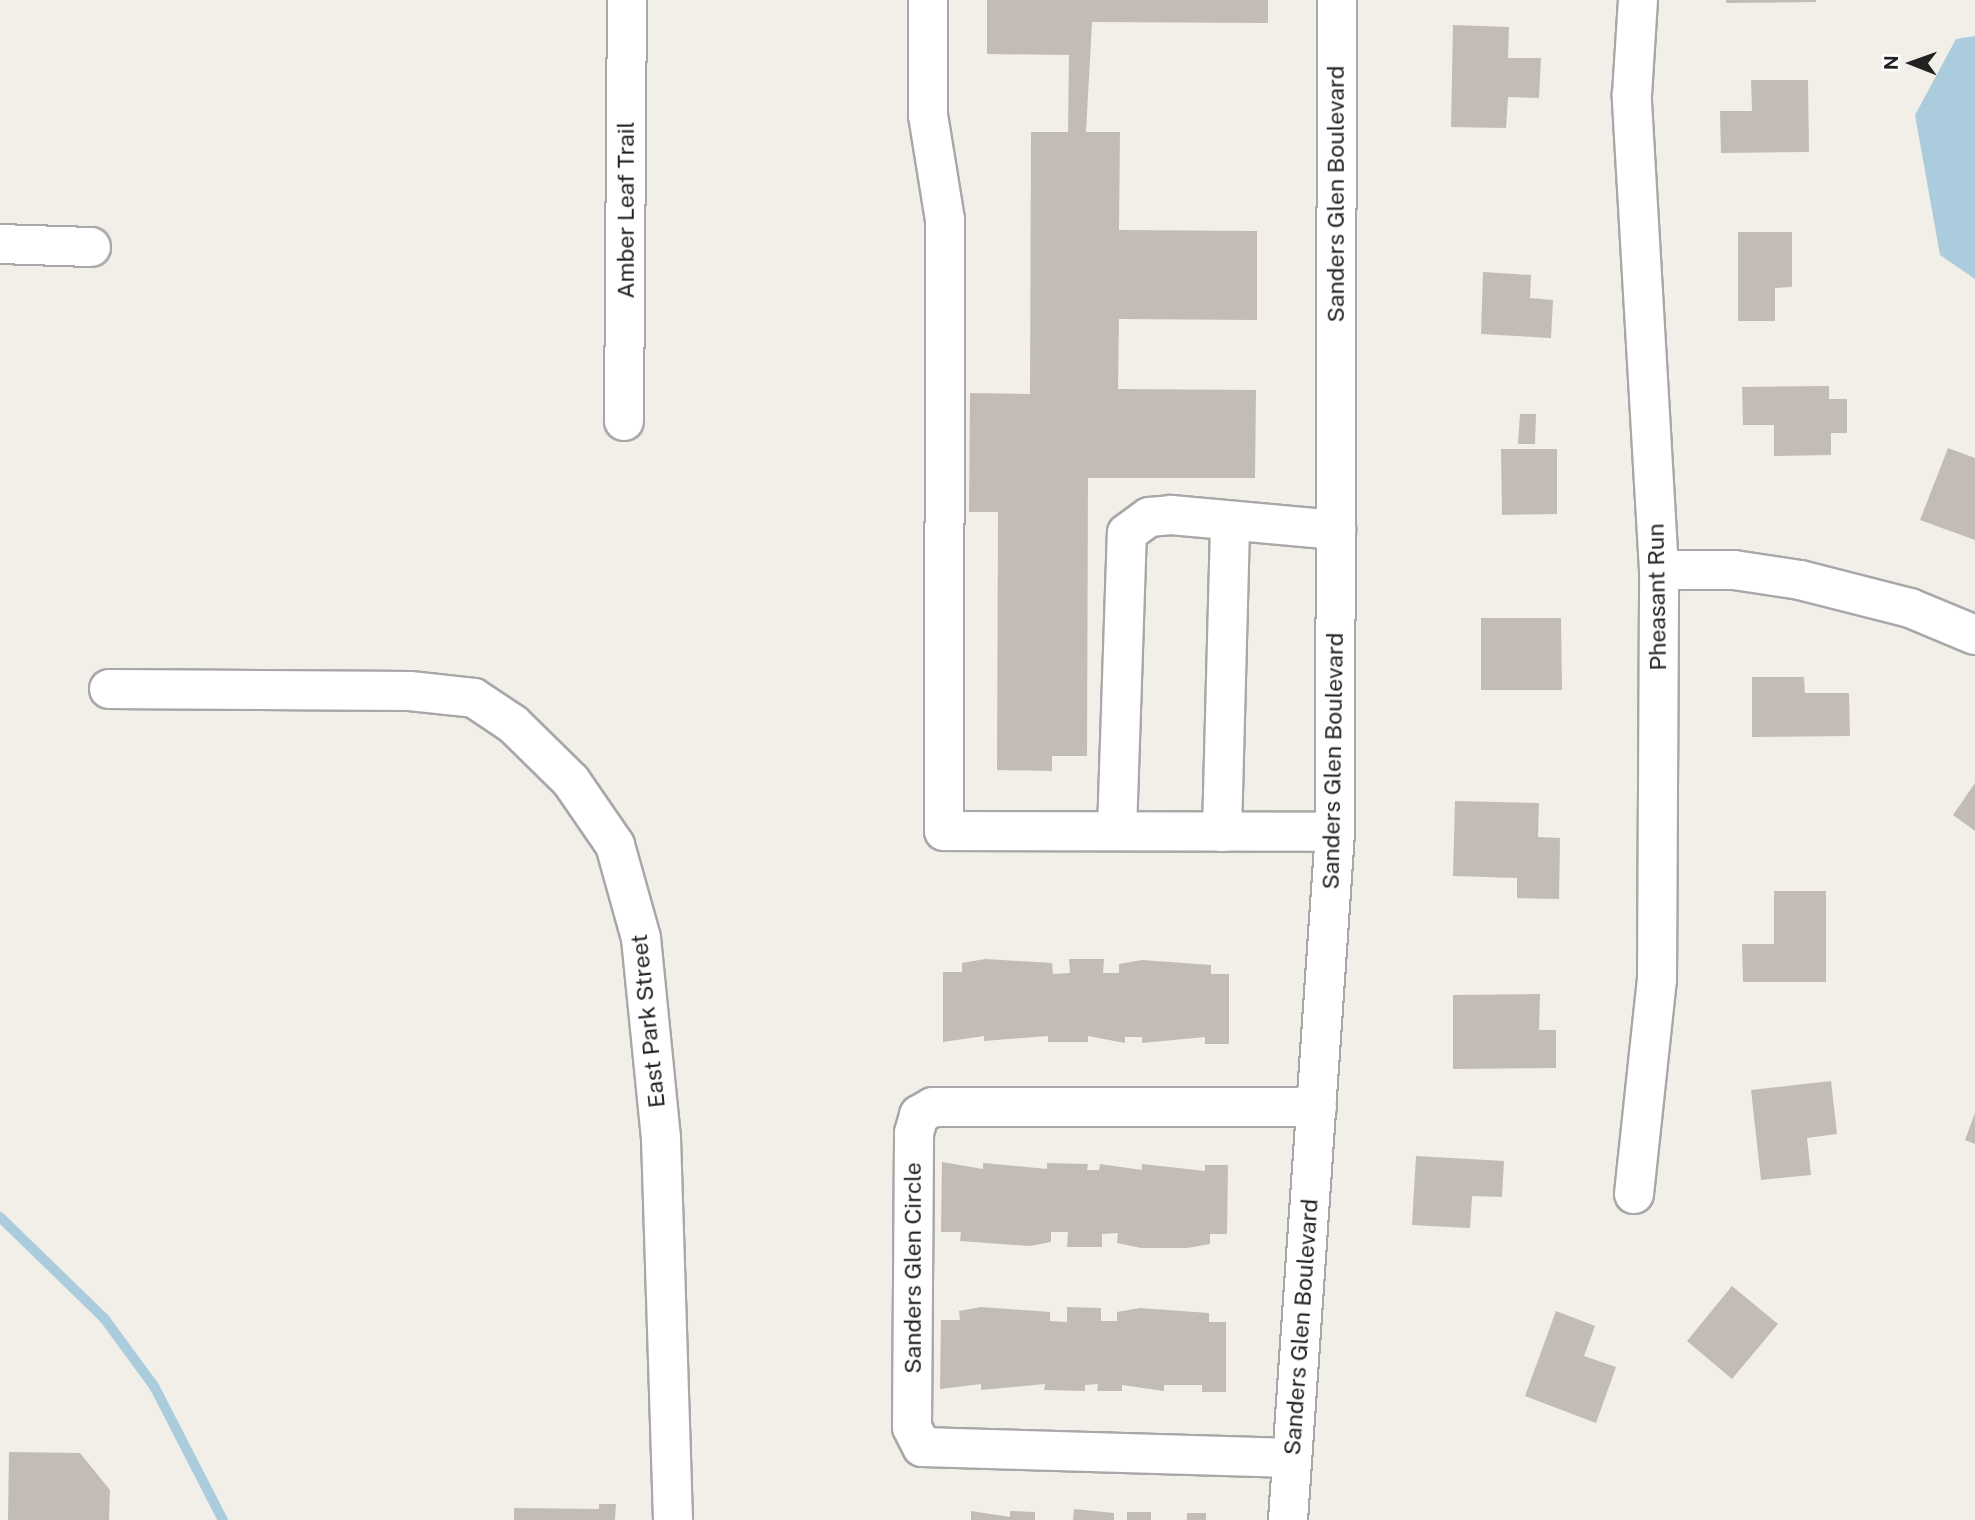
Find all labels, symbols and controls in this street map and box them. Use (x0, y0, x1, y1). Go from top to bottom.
north arrow (1877, 28, 1947, 98)
text: N (1880, 55, 1902, 70)
street label: Sanders Glen Boulevard (1322, 65, 1350, 323)
street label: Amber Leaf Trail (612, 121, 640, 299)
street label: Pheasant Run (1642, 523, 1672, 671)
street label: Sanders Glen Boulevard (1317, 632, 1349, 890)
street label: East Park Street (625, 933, 671, 1109)
street label: Sanders Glen Circle (899, 1162, 927, 1374)
street label: Sanders Glen Boulevard (1278, 1198, 1324, 1456)

